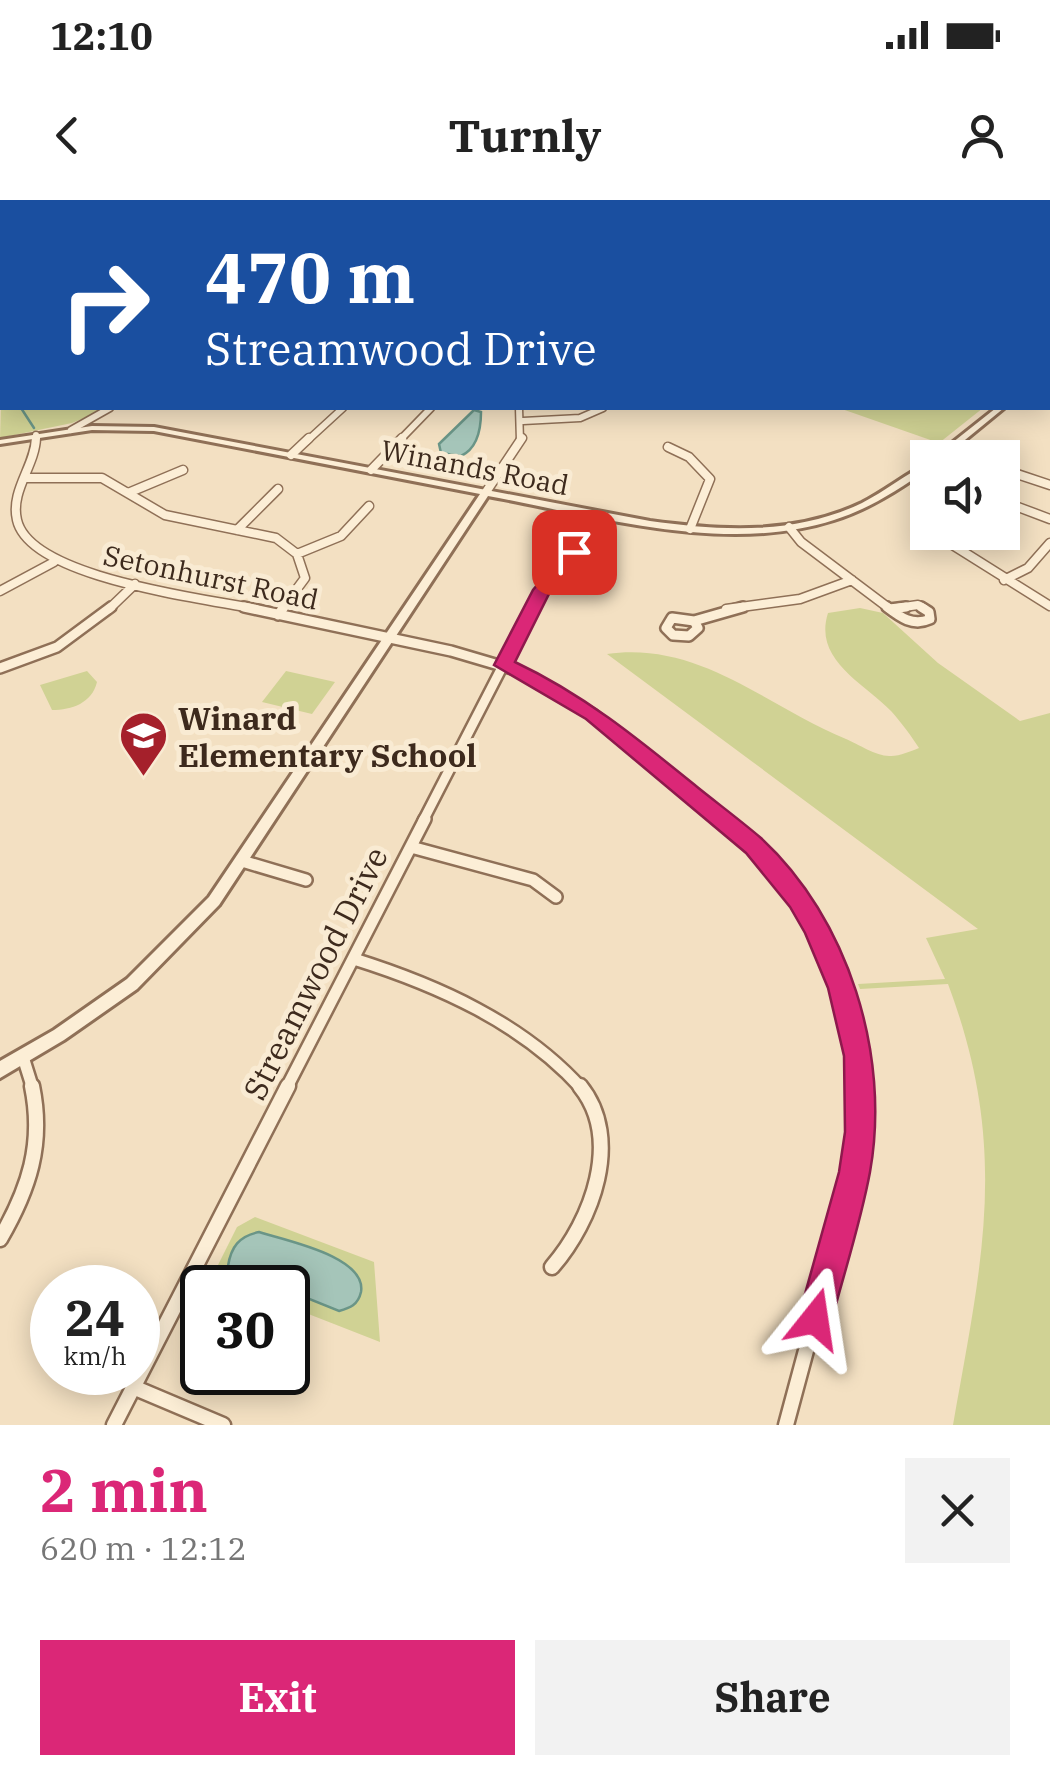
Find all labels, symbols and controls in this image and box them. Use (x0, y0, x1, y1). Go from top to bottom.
text: 12:10 (50, 11, 153, 60)
text: Turnly (449, 106, 601, 164)
icon: back (40, 108, 95, 163)
icon: person (955, 108, 1010, 163)
text: 470 m (205, 231, 415, 322)
icon: right (40, 240, 170, 370)
text: Streamwood Drive (205, 319, 597, 377)
street label: Winands Road (378, 431, 572, 503)
map controls (910, 440, 1020, 550)
button: sound (910, 440, 1020, 550)
pin (532, 510, 617, 595)
icon: arrive (547, 525, 602, 580)
street label: Setonhurst Road (100, 536, 322, 618)
place label: Winard Elementary School (178, 697, 477, 776)
school or university icon: Winard Elementary School (117, 710, 169, 778)
street label: Streamwood Drive (233, 839, 397, 1107)
speed limit sign: 30 (180, 1265, 310, 1395)
position arrow (763, 1267, 867, 1371)
text: 24 (65, 1285, 125, 1350)
text: km/h (63, 1339, 127, 1372)
text: 2 min (40, 1450, 208, 1529)
button: close (905, 1458, 1010, 1563)
text: 620 m · 12:12 (40, 1527, 247, 1569)
button: Exit (40, 1640, 515, 1755)
button: Share (535, 1640, 1010, 1755)

